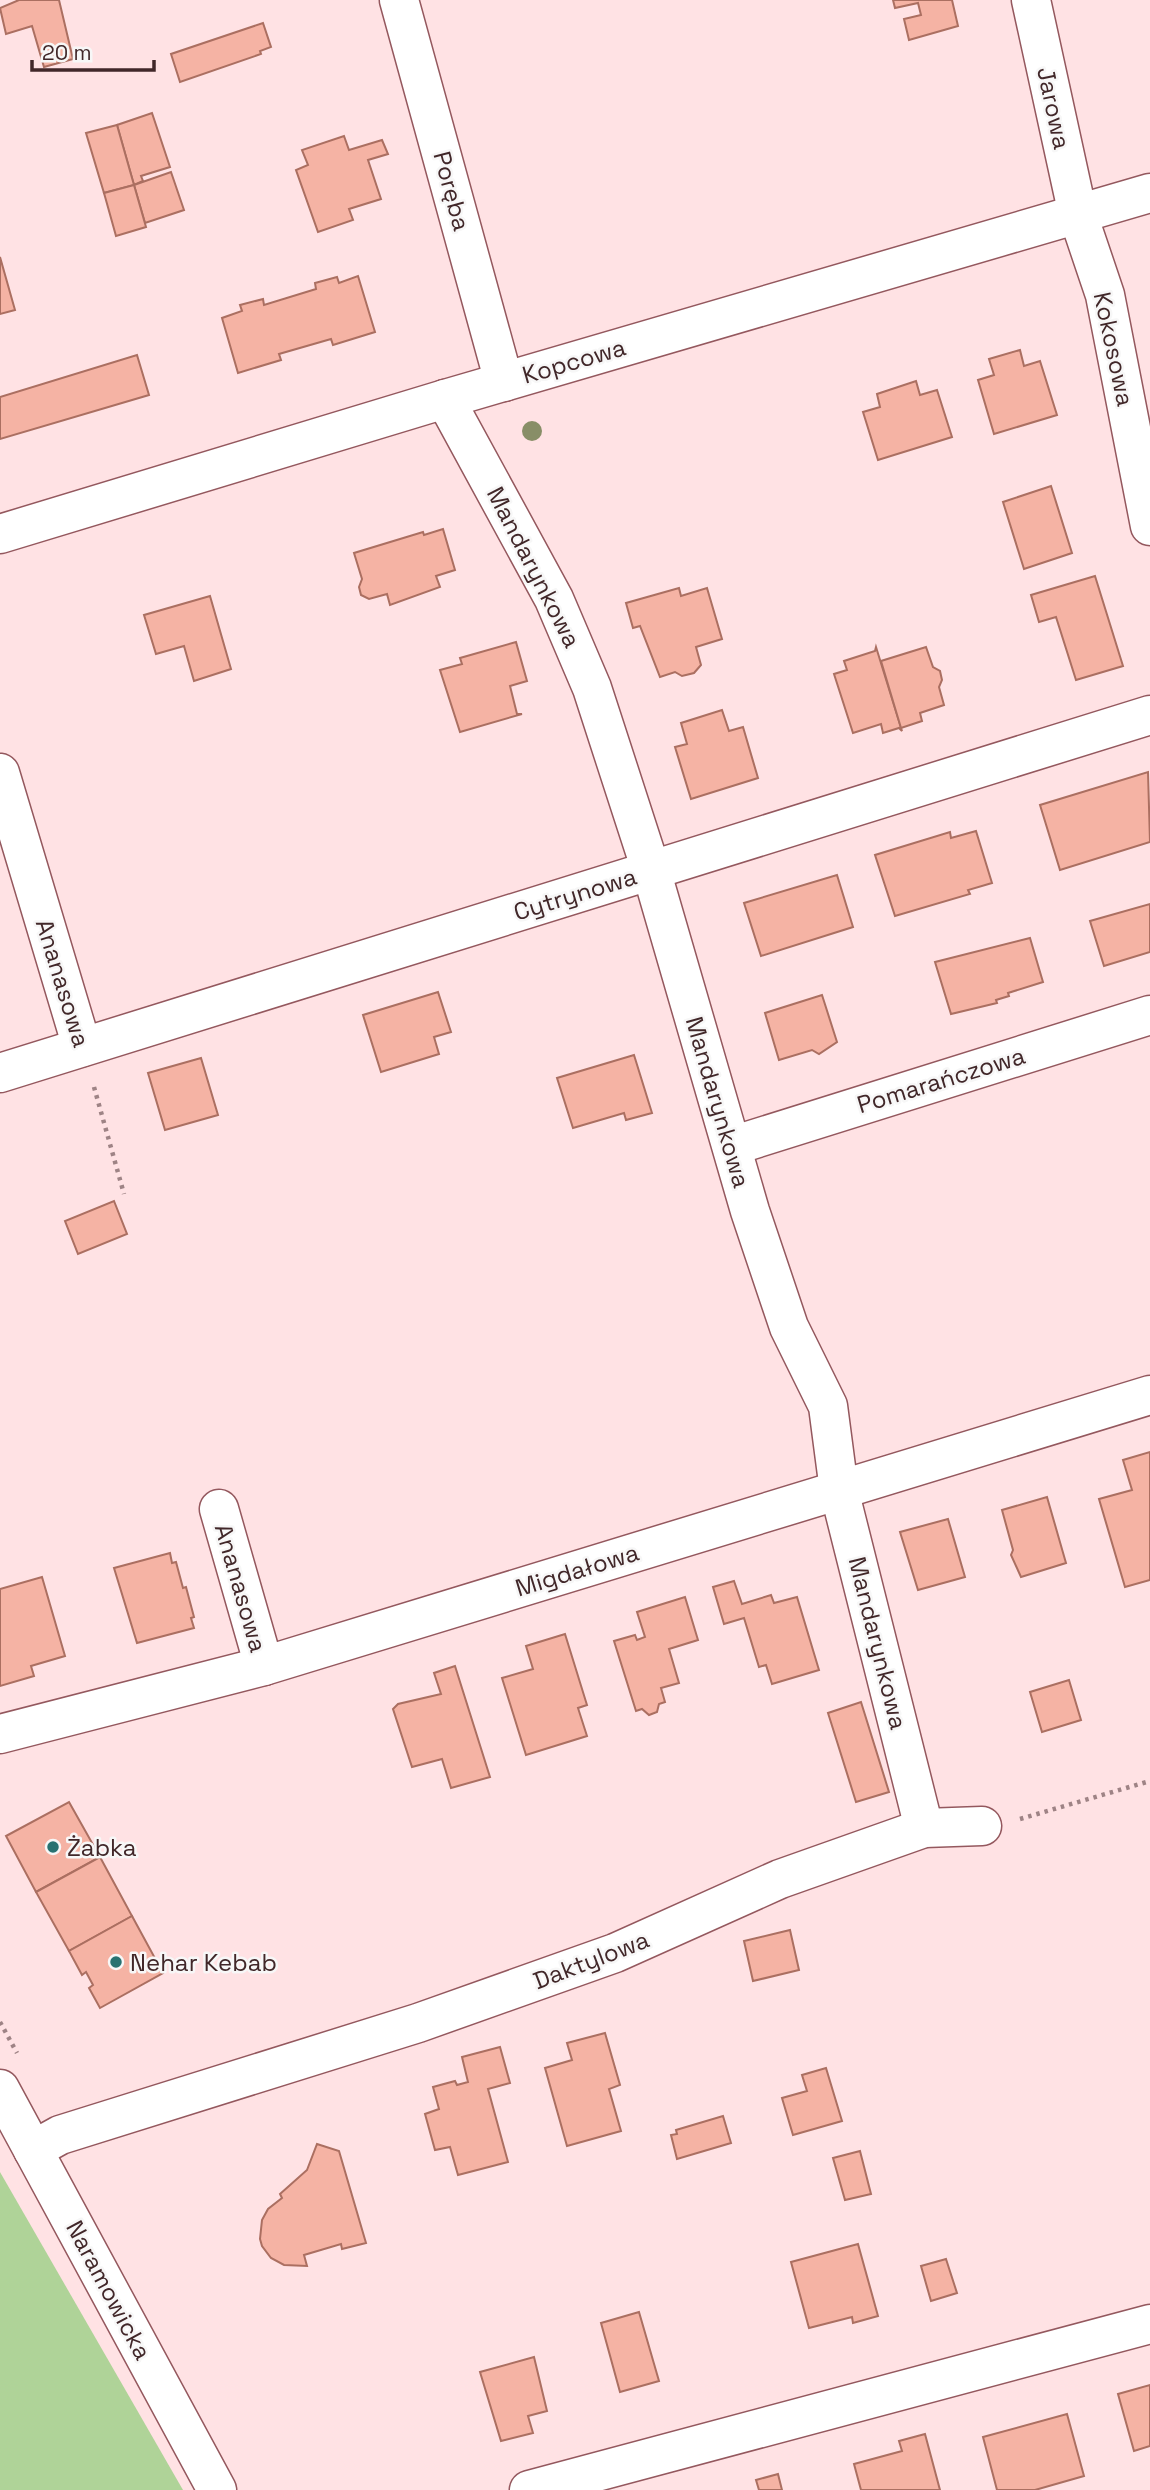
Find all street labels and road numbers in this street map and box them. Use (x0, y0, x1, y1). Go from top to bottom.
street label: Jarowa (1030, 64, 1078, 152)
street label: Poręba (427, 148, 477, 234)
street label: Kokosowa (1087, 289, 1141, 409)
street label: Kopcowa (519, 331, 630, 391)
street label: Mandarynkowa (480, 481, 588, 653)
street label: Cytrynowa (510, 861, 640, 927)
street label: Ananasowa (29, 915, 97, 1051)
street label: Mandarynkowa (679, 1013, 757, 1191)
street label: Pomarańczowa (853, 1040, 1029, 1120)
street label: Ananasowa (208, 1520, 274, 1656)
street label: Migdałowa (512, 1536, 643, 1603)
street label: Mandarynkowa (842, 1554, 914, 1733)
street label: Daktylowa (529, 1924, 654, 1996)
street label: Naramowicka (59, 2215, 159, 2365)

